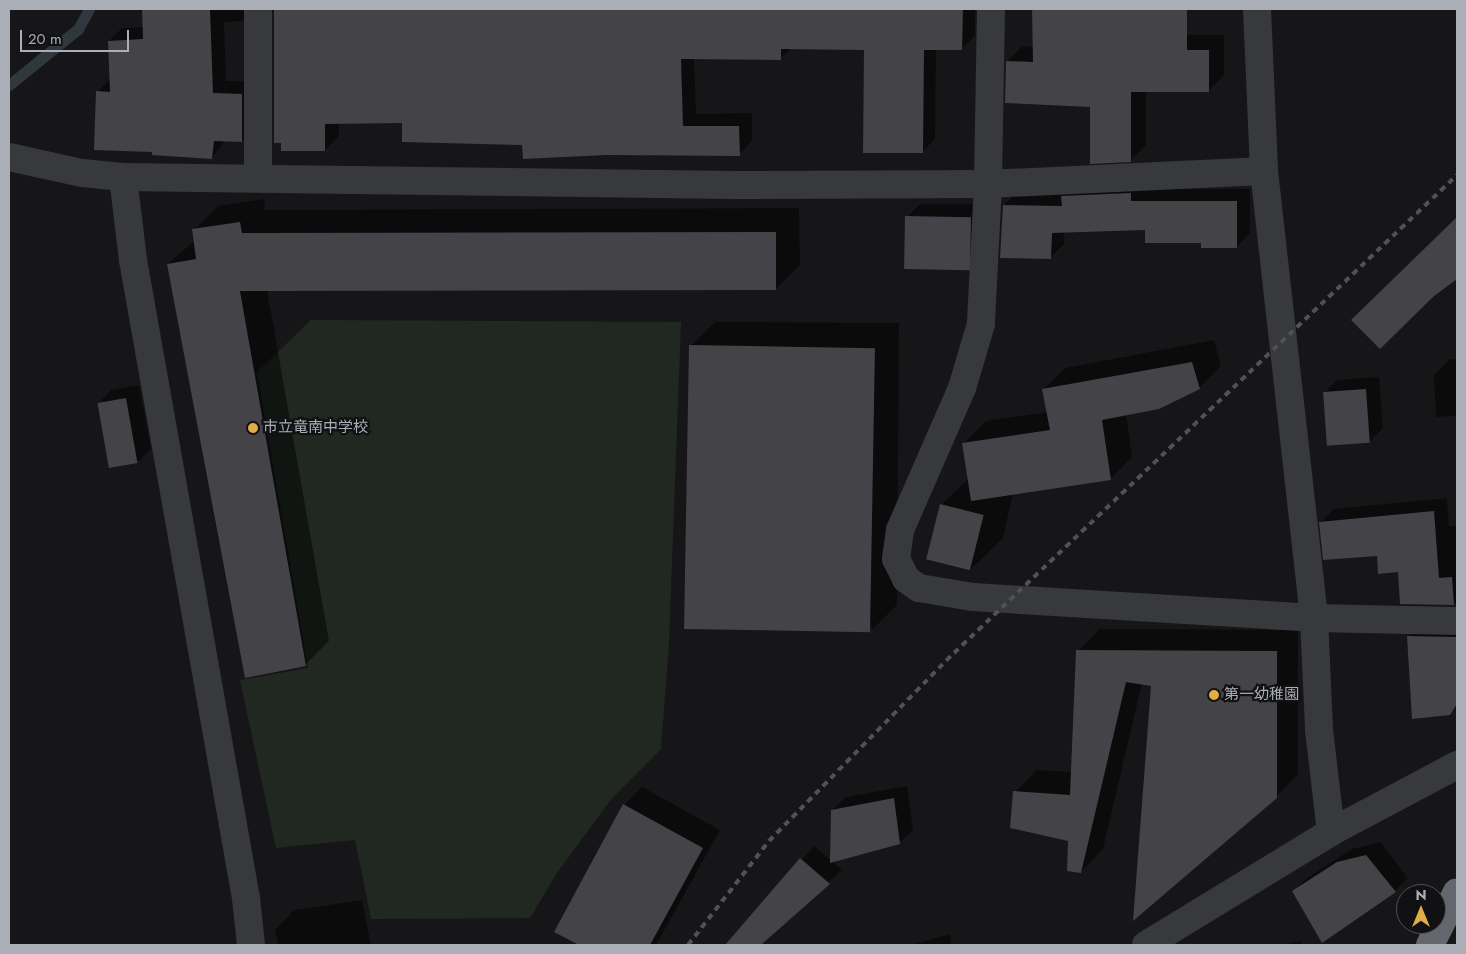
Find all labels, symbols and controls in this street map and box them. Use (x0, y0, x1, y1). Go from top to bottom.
scale bar (22, 20, 131, 52)
text: 20 m (28, 28, 62, 50)
place label: 市立竜南中学校 (263, 419, 368, 437)
marker: 市立竜南中学校 (247, 422, 259, 434)
place label: 第一幼稚園 (1224, 686, 1299, 704)
marker: 第一幼稚園 (1208, 689, 1220, 701)
north arrow (1396, 884, 1446, 934)
text: N (1415, 885, 1427, 905)

